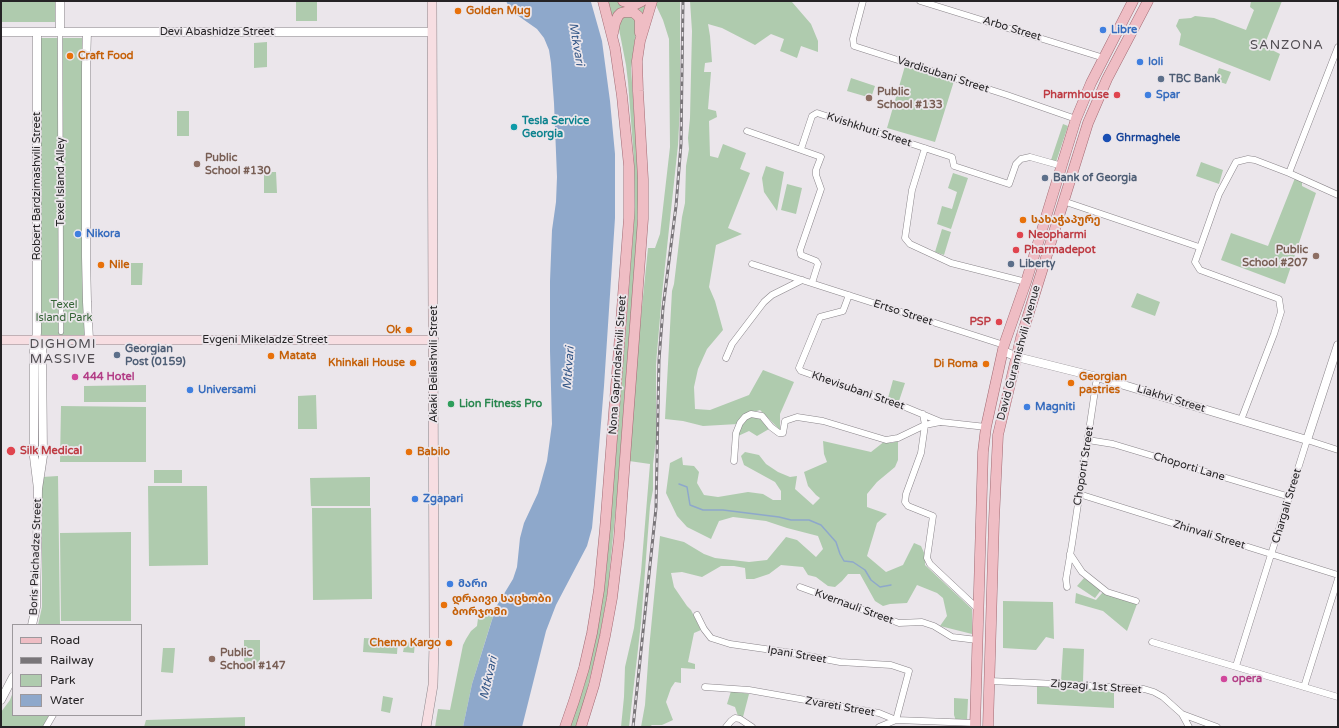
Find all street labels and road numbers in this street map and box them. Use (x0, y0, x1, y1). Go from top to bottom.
street label: Arbo Street (981, 14, 1043, 44)
street label: Devi Abashidze Street (160, 25, 274, 39)
street label: Vardisubani Street (895, 54, 991, 96)
street label: Kvishkhuti Street (825, 110, 913, 150)
street label: Robert Bardzimashvili Street (30, 112, 44, 260)
street label: Texel Island Alley (54, 137, 68, 227)
street label: David Guramishvili Avenue (995, 284, 1043, 422)
street label: Nona Gaprindashvili Street (607, 295, 629, 435)
street label: Ertso Street (872, 297, 934, 329)
street label: Akaki Beliashvili Street (427, 305, 441, 423)
street label: Evgeni Mikeladze Street (202, 333, 328, 347)
street label: Khevisubani Street (810, 369, 906, 413)
street label: Liakhvi Street (1135, 382, 1207, 416)
street label: Choporti Street (1071, 425, 1097, 507)
street label: Choporti Lane (1152, 450, 1226, 484)
street label: Chargali Street (1269, 467, 1305, 545)
street label: Boris Paichadze Street (27, 498, 45, 616)
street label: Zhinvali Street (1171, 518, 1247, 552)
street label: Kvernauli Street (813, 587, 895, 627)
street label: Ipani Street (766, 643, 828, 667)
street label: Zigzagi 1st Street (1050, 677, 1142, 697)
street label: Zvareti Street (804, 694, 876, 720)

